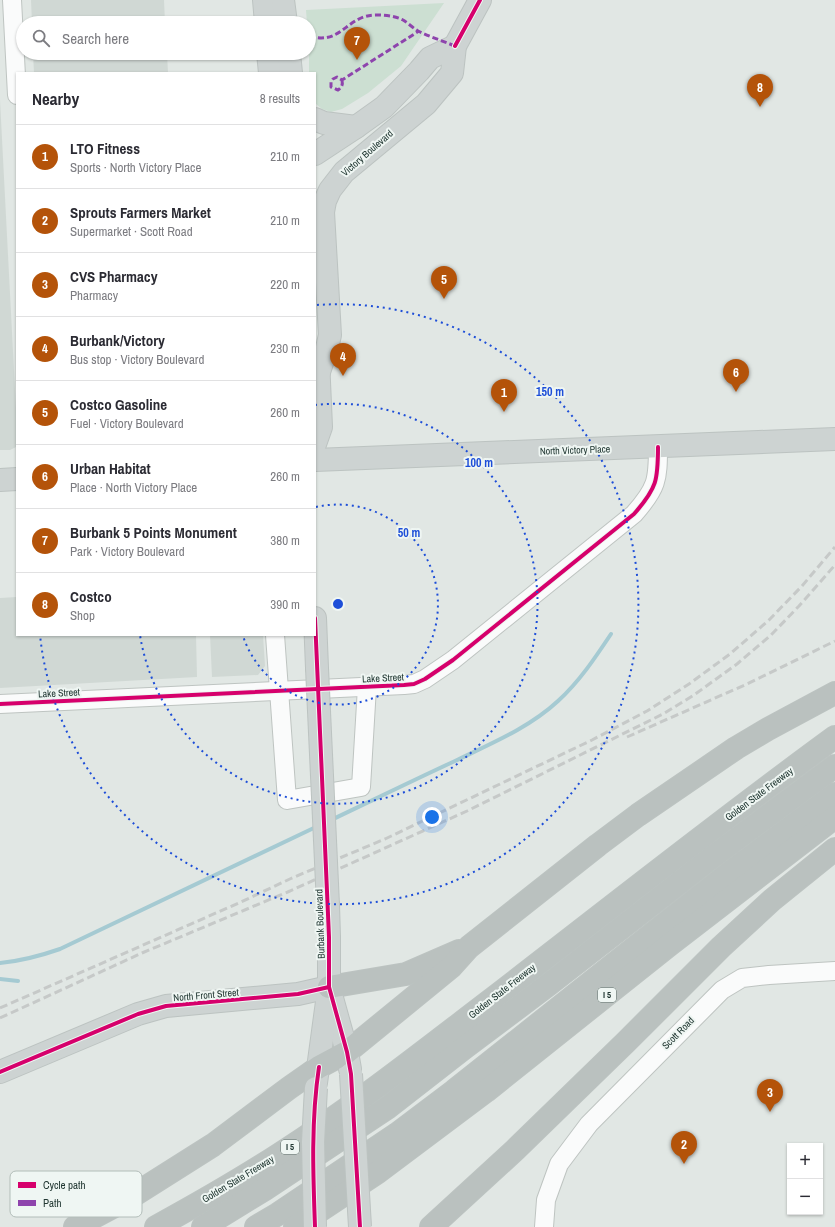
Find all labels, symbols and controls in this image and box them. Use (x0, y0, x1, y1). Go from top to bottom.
search box (16, 16, 316, 60)
icon: search (30, 27, 52, 49)
pin: 7 (344, 27, 370, 60)
text: Search here (62, 28, 129, 49)
pin: 8 (747, 74, 773, 107)
text: Nearby (32, 87, 79, 110)
text: 8 results (260, 90, 300, 107)
street label: Victory Boulevard (338, 127, 396, 179)
text: LTO Fitness (70, 138, 140, 159)
text: 1 (42, 148, 48, 165)
text: 210 m (270, 148, 300, 165)
text: Sports · North Victory Place (70, 159, 201, 176)
text: Sprouts Farmers Market (70, 202, 211, 223)
text: 2 (42, 212, 48, 229)
text: 210 m (270, 212, 300, 229)
text: Supermarket · Scott Road (70, 223, 193, 240)
text: CVS Pharmacy (70, 266, 158, 287)
pin: 5 (431, 266, 457, 299)
text: 3 (42, 276, 48, 293)
text: 220 m (270, 276, 300, 293)
text: Pharmacy (70, 287, 118, 304)
text: Burbank/Victory (70, 330, 165, 351)
text: 4 (42, 340, 48, 357)
text: 230 m (270, 340, 300, 357)
pin: 4 (330, 343, 356, 376)
text: Bus stop · Victory Boulevard (70, 351, 204, 368)
pin: 6 (723, 359, 749, 392)
pin: 1 (491, 379, 517, 412)
text: 150 m (536, 384, 564, 400)
text: Costco Gasoline (70, 394, 167, 415)
text: 5 (42, 404, 48, 421)
text: 260 m (270, 404, 300, 421)
text: Fuel · Victory Boulevard (70, 415, 184, 432)
street label: North Victory Place (540, 442, 611, 458)
text: 100 m (465, 455, 493, 471)
text: Urban Habitat (70, 458, 151, 479)
text: 6 (42, 468, 48, 485)
text: 260 m (270, 468, 300, 485)
text: Place · North Victory Place (70, 479, 197, 496)
text: Burbank 5 Points Monument (70, 522, 237, 543)
text: 50 m (398, 525, 420, 541)
text: 7 (42, 532, 48, 549)
text: 380 m (270, 532, 300, 549)
text: Park · Victory Boulevard (70, 543, 185, 560)
text: Costco (70, 586, 112, 607)
text: 8 (42, 596, 48, 613)
text: 390 m (270, 596, 300, 613)
centre of rings (331, 597, 345, 611)
text: Shop (70, 607, 95, 624)
street label: Lake Street (362, 670, 405, 686)
street label: Lake Street (38, 685, 81, 701)
street label: Golden State Freeway (723, 764, 796, 824)
your location (422, 807, 442, 827)
street label: Burbank Boulevard (312, 889, 328, 959)
street label: Golden State Freeway (466, 960, 539, 1021)
street label: North Front Street (173, 986, 240, 1004)
road number: I 5 (598, 988, 616, 1002)
street label: Scott Road (659, 1014, 697, 1052)
pin: 3 (757, 1079, 783, 1112)
pin: 2 (671, 1131, 697, 1164)
road number: I 5 (281, 1140, 299, 1154)
map controls (787, 1143, 823, 1215)
button: + (787, 1143, 823, 1179)
street label: Golden State Freeway (200, 1152, 277, 1206)
legend (10, 1171, 142, 1217)
text: Cycle path (43, 1178, 86, 1192)
button: − (787, 1179, 823, 1215)
text: Path (43, 1196, 62, 1210)

